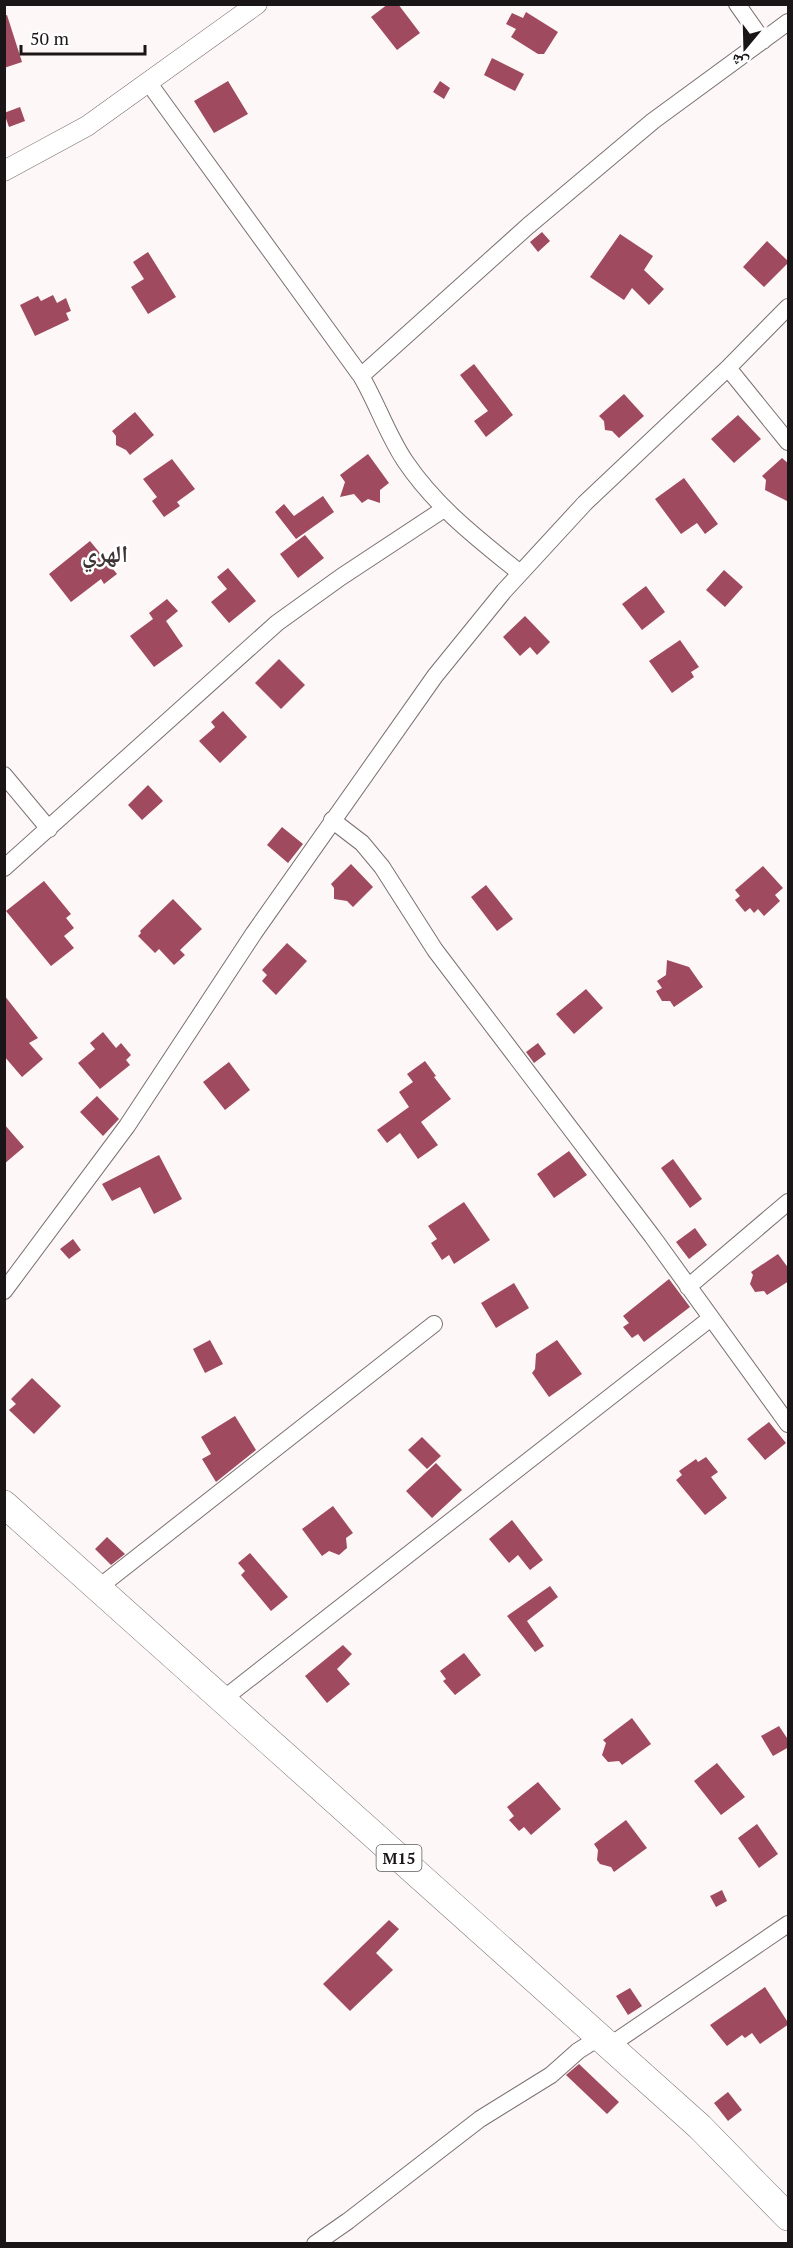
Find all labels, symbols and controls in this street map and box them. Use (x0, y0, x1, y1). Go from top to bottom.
scale bar (21, 18, 146, 56)
north arrow (715, 18, 775, 78)
text: 50 m (30, 26, 70, 50)
text: ش (728, 49, 752, 75)
district label: الهري (82, 537, 128, 573)
road number: M15 (376, 1845, 422, 1871)

